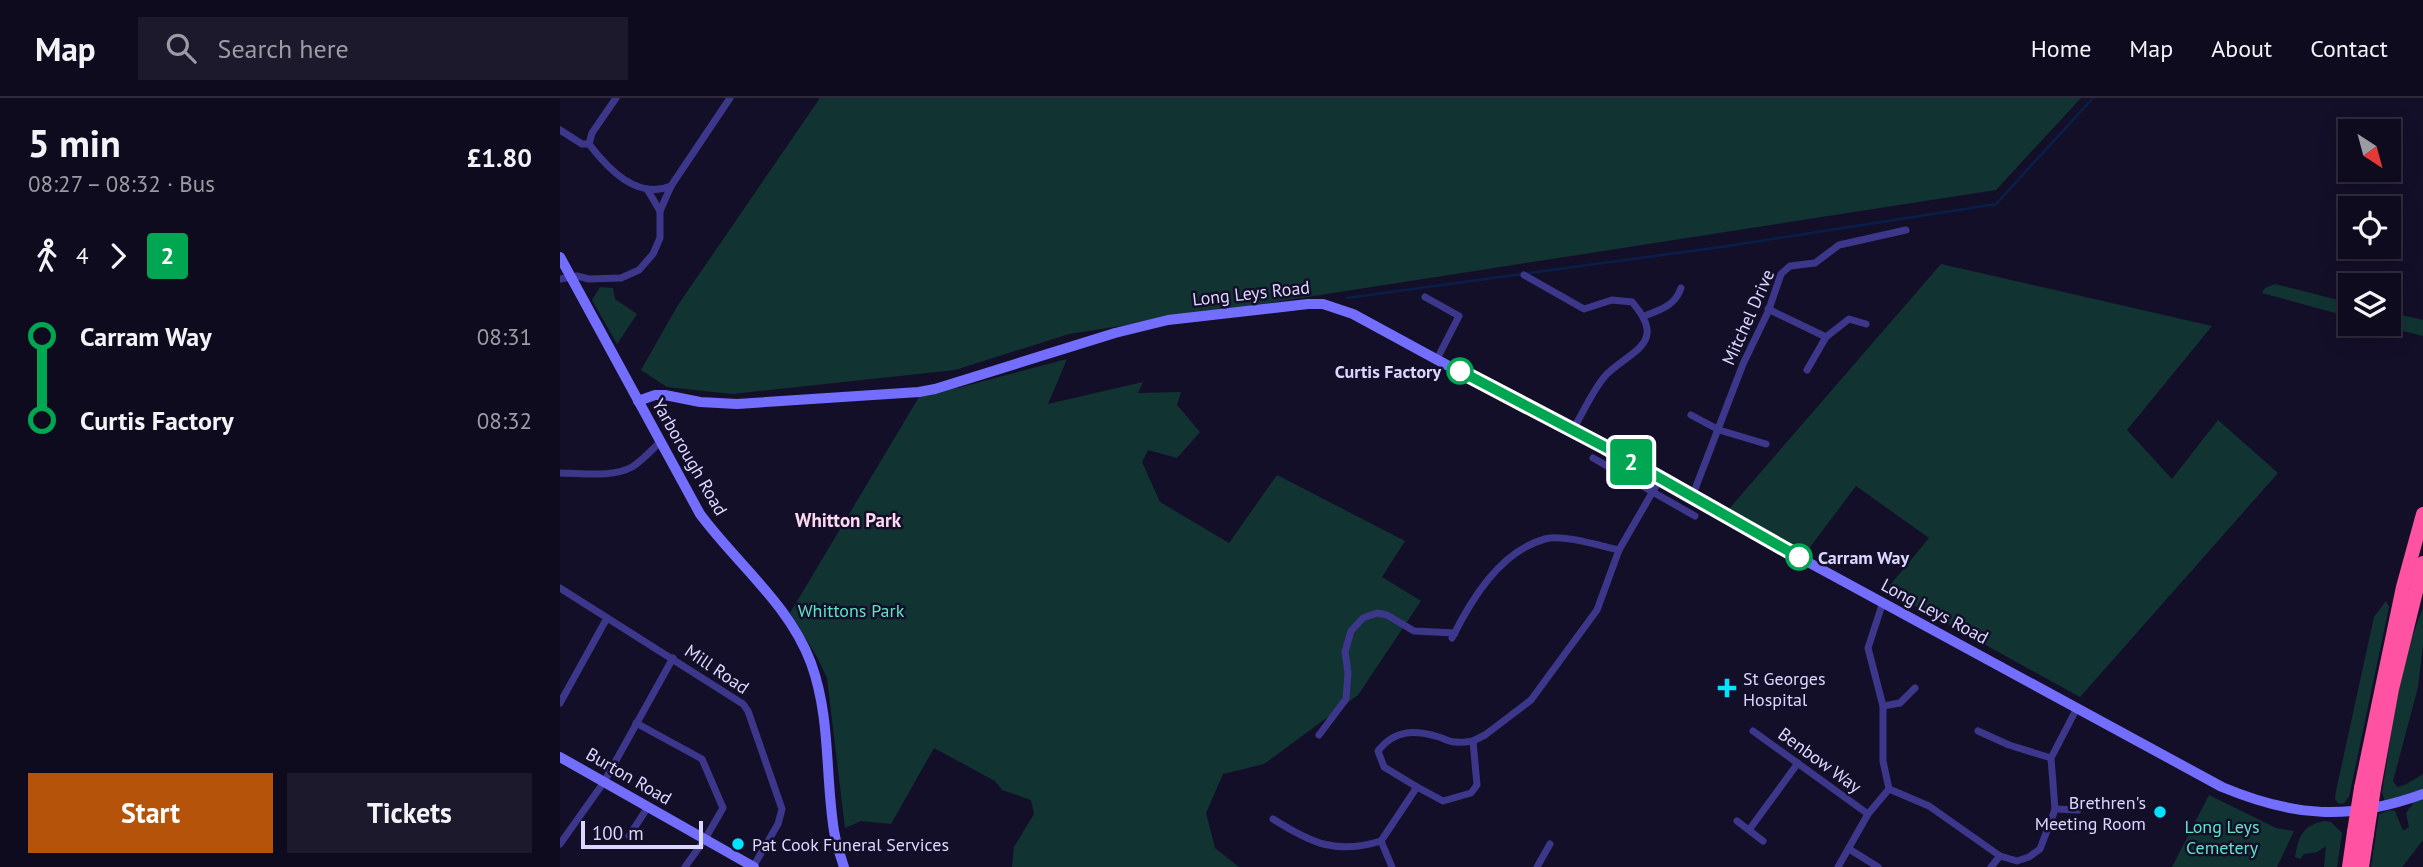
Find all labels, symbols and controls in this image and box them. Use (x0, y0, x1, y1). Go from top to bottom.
search box (138, 17, 628, 80)
text: Map (35, 27, 96, 70)
icon: search (162, 29, 200, 67)
text: Search here (218, 32, 349, 65)
text: Home (2031, 33, 2091, 64)
text: Map (2129, 33, 2173, 64)
text: About (2211, 33, 2272, 64)
text: Contact (2310, 33, 2388, 64)
text: 5 min (28, 118, 121, 167)
north arrow (2338, 119, 2401, 182)
map controls (2338, 119, 2401, 336)
text: £1.80 (467, 141, 532, 174)
text: 08:27 – 08:32 · Bus (28, 169, 215, 198)
button: locate (2338, 196, 2401, 259)
icon: walk (28, 237, 66, 275)
icon: forward (99, 237, 137, 275)
text: 2 (161, 240, 174, 271)
text: 4 (76, 241, 89, 270)
street label: Mitchel Drive (1717, 266, 1779, 368)
button: layers (2338, 273, 2401, 336)
street label: Long Leys Road (1191, 275, 1311, 311)
text: Carram Way (80, 320, 212, 353)
text: 08:31 (477, 322, 532, 351)
marker: Curtis Factory (1447, 358, 1473, 384)
place label: Curtis Factory (1335, 360, 1441, 383)
street label: Yarborough Road (647, 394, 733, 520)
text: Curtis Factory (80, 404, 234, 437)
text: 08:32 (477, 406, 532, 435)
line badge: 2 (1608, 439, 1654, 485)
text: 2 (1624, 446, 1638, 477)
district label: Whitton Park (795, 508, 902, 532)
marker: Carram Way (1786, 544, 1812, 570)
place label: Carram Way (1818, 546, 1910, 569)
street label: Long Leys Road (1877, 573, 1993, 649)
park label: Whittons Park (798, 599, 905, 622)
street label: Mill Road (681, 639, 753, 699)
place label: St Georges Hospital (1743, 667, 1826, 711)
marker: St Georges Hospital (1717, 678, 1737, 698)
street label: Benbow Way (1774, 722, 1867, 798)
street label: Burton Road (582, 742, 676, 810)
button: Start (28, 773, 273, 853)
button: Tickets (287, 773, 532, 853)
place label: Brethren's Meeting Room (2035, 791, 2146, 835)
marker: Brethren's Meeting Room (2152, 804, 2168, 820)
park label: Long Leys Cemetery (2184, 815, 2260, 859)
scale bar (581, 818, 704, 850)
text: 100 m (592, 821, 644, 845)
place label: Pat Cook Funeral Services (752, 833, 949, 856)
marker: Pat Cook Funeral Services (730, 836, 746, 852)

